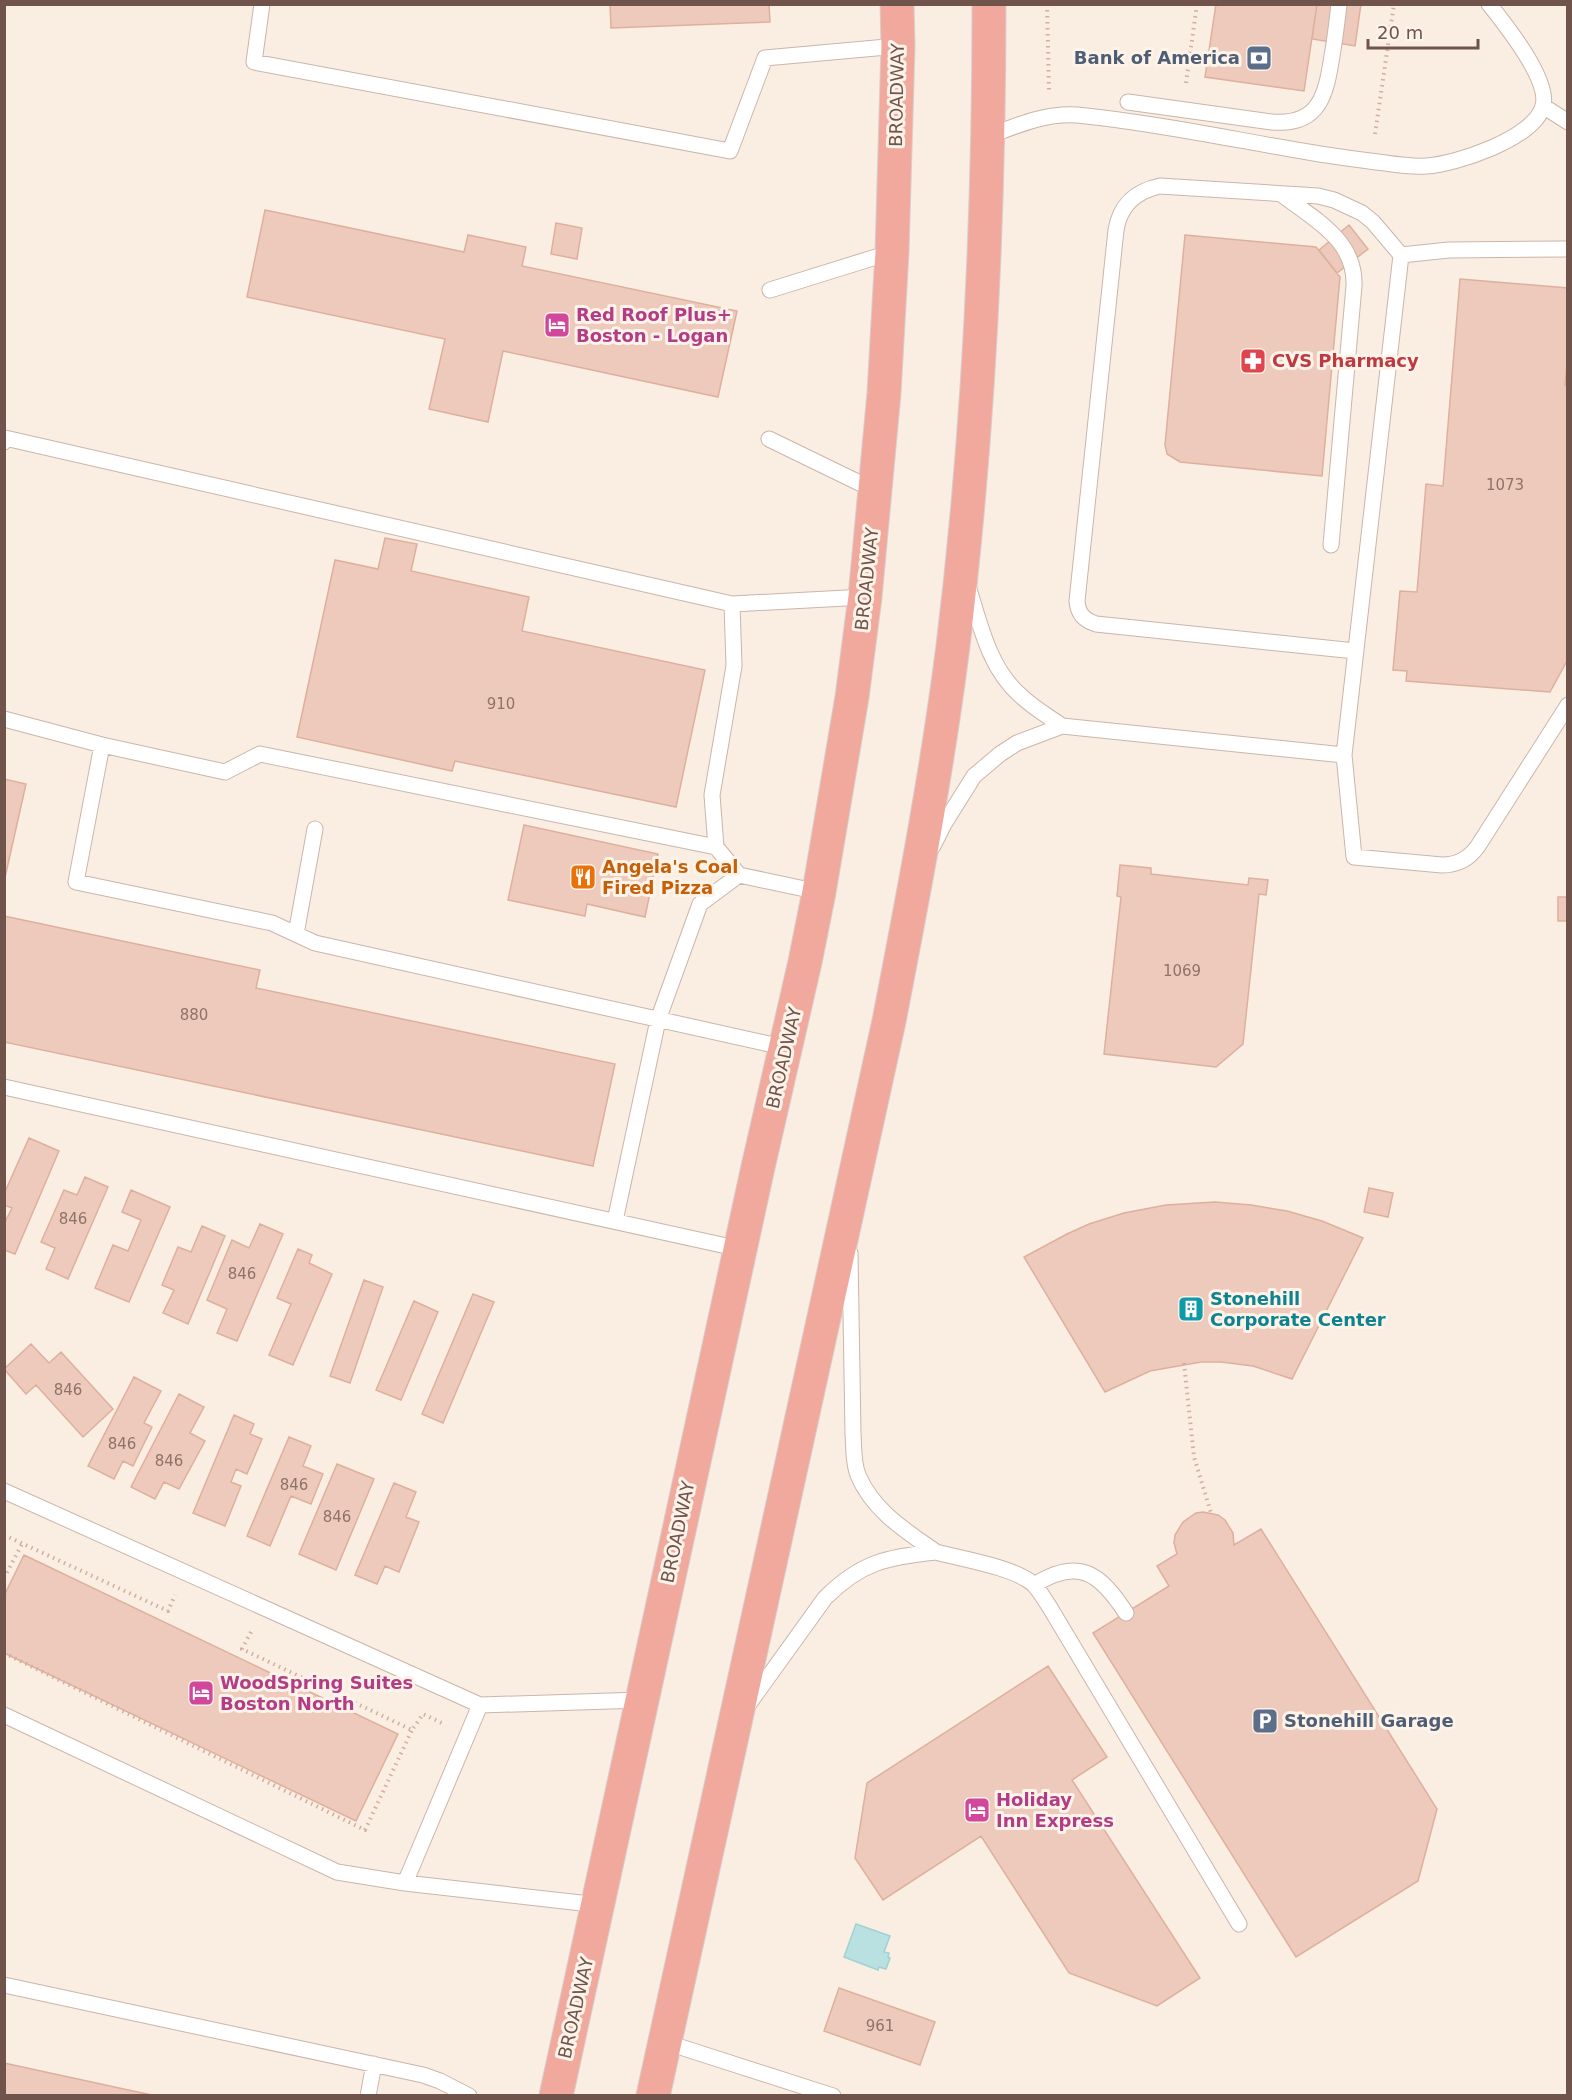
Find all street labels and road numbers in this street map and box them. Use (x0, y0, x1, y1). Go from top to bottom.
street label: BROADWAY (885, 42, 908, 147)
street label: BROADWAY (851, 525, 882, 632)
street label: BROADWAY (762, 1004, 806, 1111)
street label: BROADWAY (656, 1478, 699, 1585)
street label: BROADWAY (554, 1954, 598, 2061)

